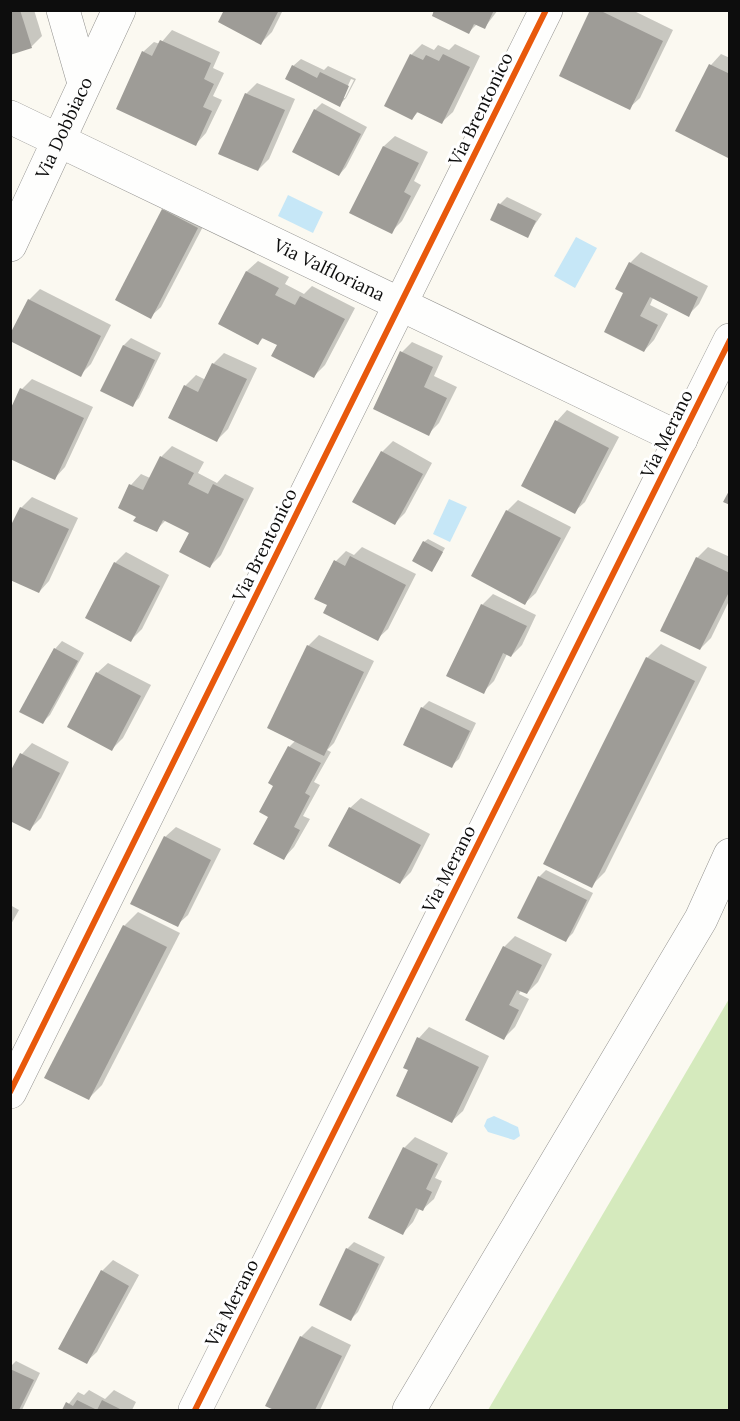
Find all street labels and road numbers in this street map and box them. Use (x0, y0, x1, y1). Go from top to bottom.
street label: Via Brentonico (443, 48, 518, 170)
street label: Via Dobbiaco (30, 73, 97, 183)
street label: Via Valfloriana (269, 233, 389, 306)
street label: Via Merano (635, 386, 698, 482)
street label: Via Brentonico (227, 484, 302, 606)
street label: Via Merano (416, 821, 480, 917)
street label: Via Merano (199, 1255, 263, 1351)

